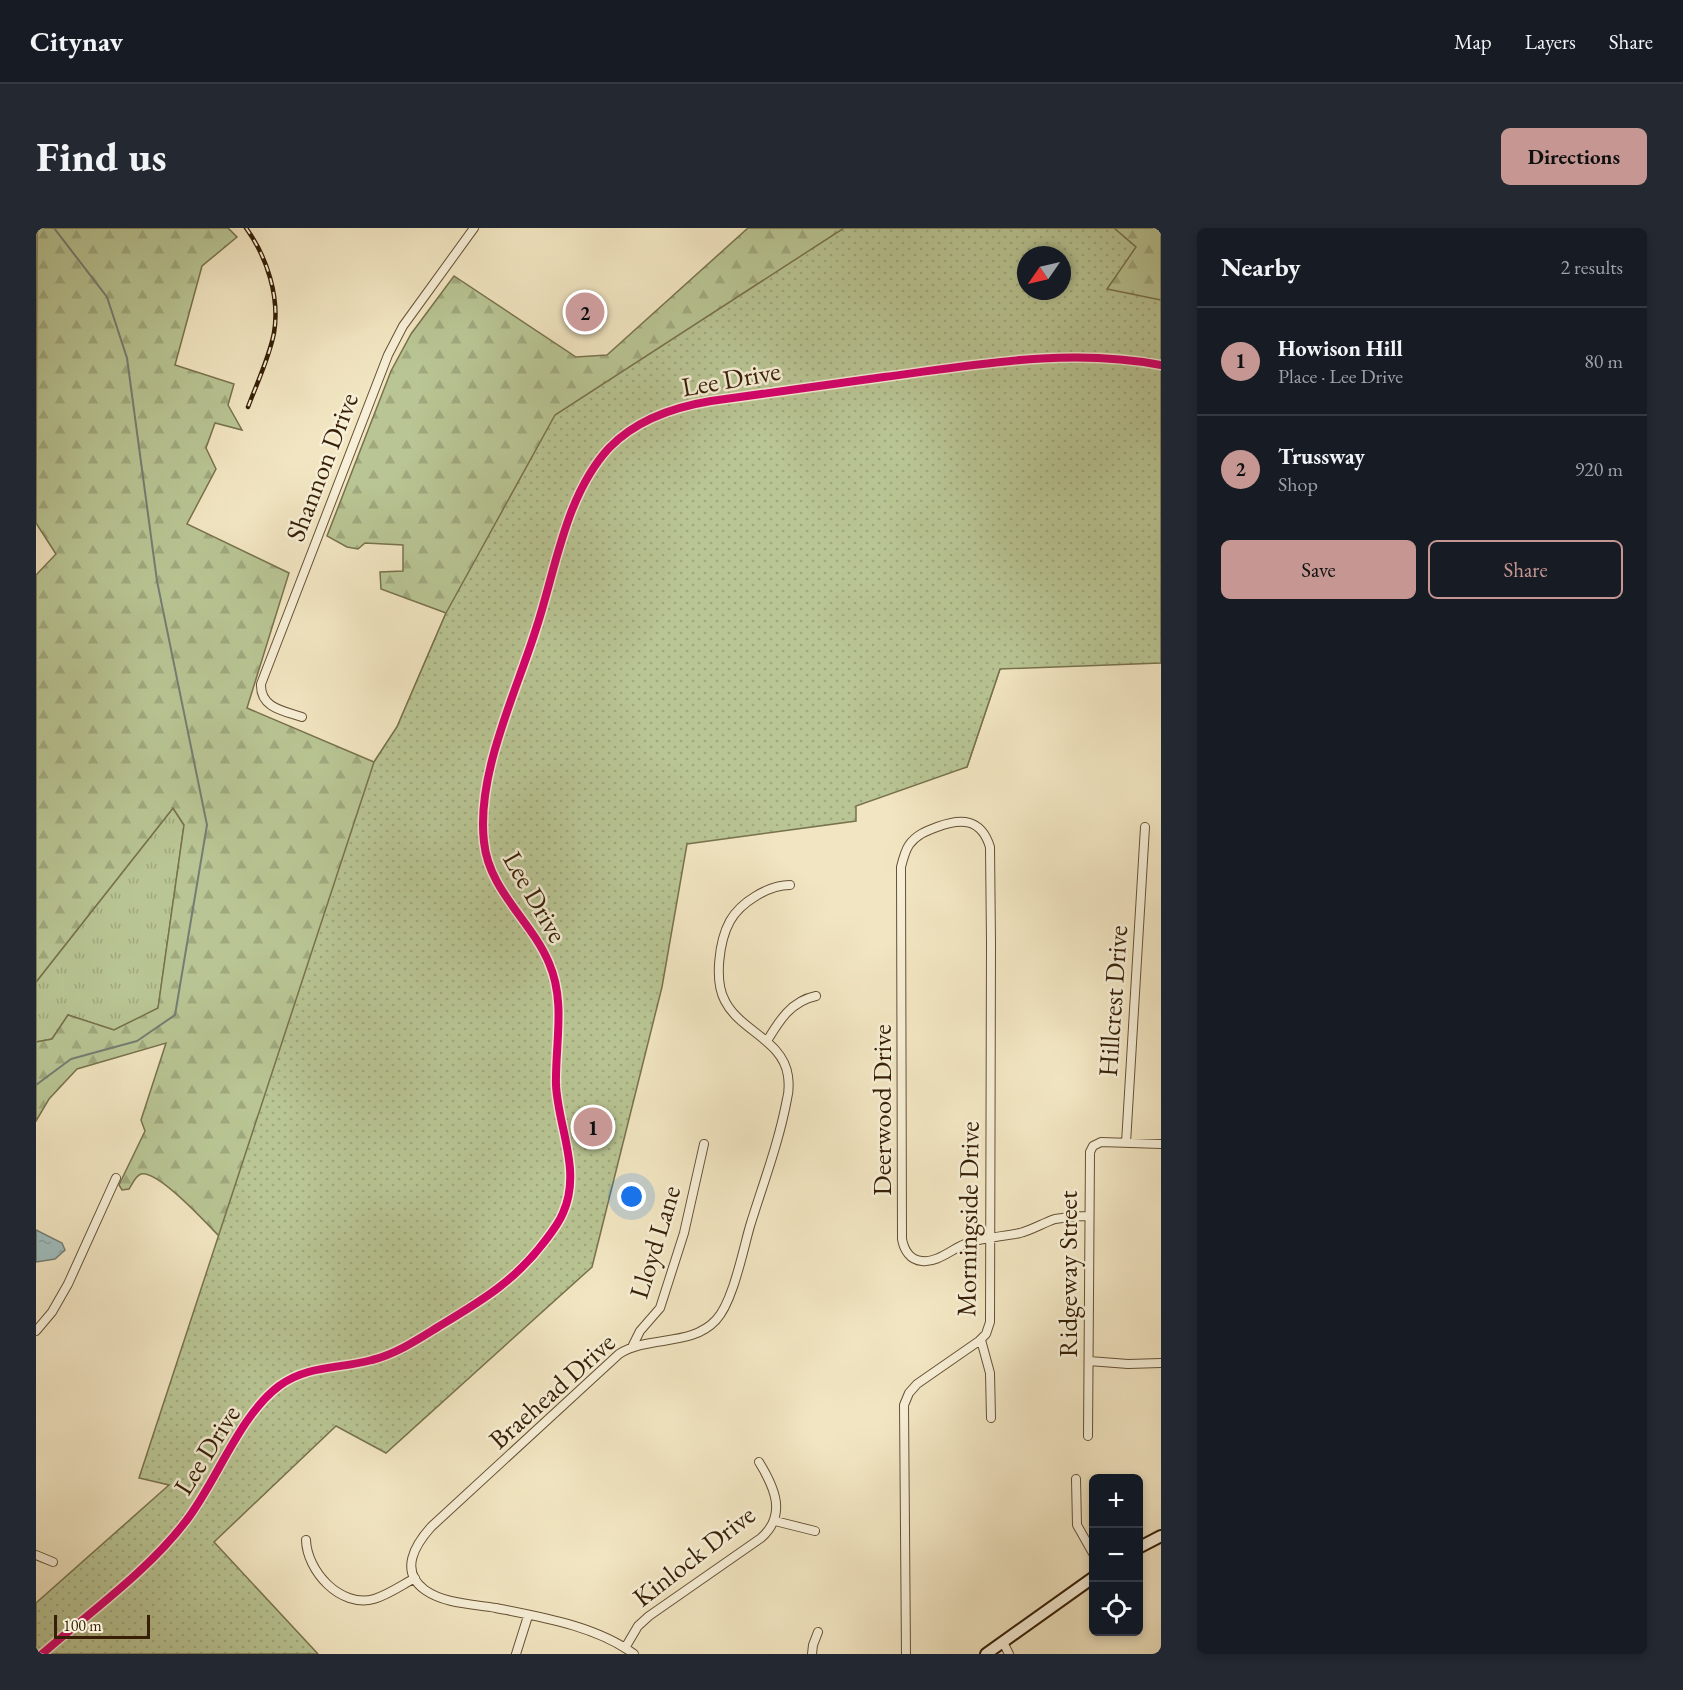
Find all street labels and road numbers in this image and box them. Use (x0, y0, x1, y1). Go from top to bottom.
street label: Lee Drive (679, 353, 783, 404)
street label: Shannon Drive (277, 388, 366, 546)
street label: Lee Drive (495, 845, 575, 949)
street label: Hillcrest Drive (1090, 924, 1135, 1078)
street label: Deerwood Drive (864, 1024, 899, 1196)
street label: Morningside Drive (948, 1121, 987, 1317)
street label: Lloyd Lane (621, 1181, 688, 1303)
street label: Ridgeway Street (1050, 1190, 1085, 1357)
street label: Braehead Drive (481, 1325, 622, 1457)
street label: Lee Drive (165, 1398, 248, 1501)
street label: Kinlock Drive (625, 1497, 762, 1614)

